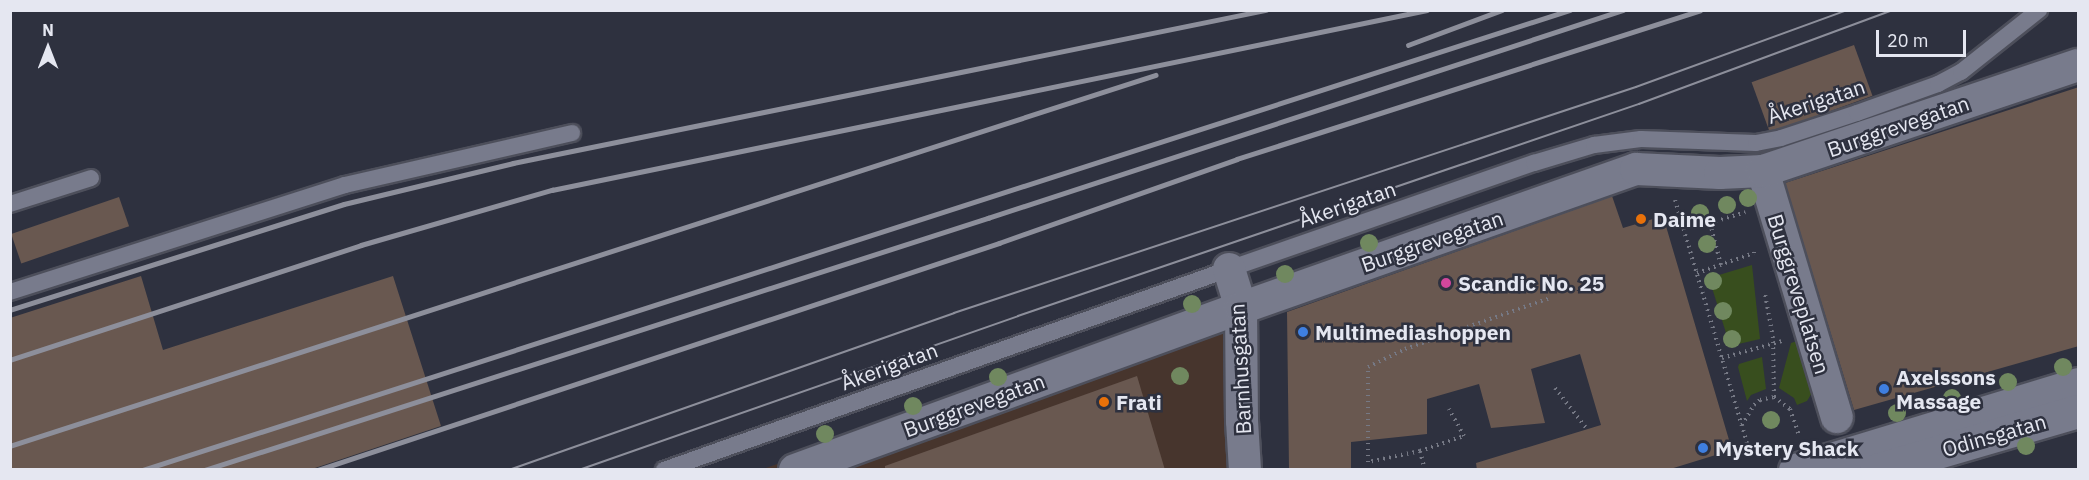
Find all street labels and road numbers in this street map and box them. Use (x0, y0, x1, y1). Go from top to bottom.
street label: Åkerigatan (1764, 73, 1868, 129)
street label: Burggrevegatan (1824, 90, 1972, 162)
street label: Åkerigatan (1295, 176, 1399, 232)
street label: Burggrevegatan (1358, 205, 1506, 277)
street label: Burggreveplatsen (1763, 211, 1835, 377)
street label: Barnhusgatan (1224, 303, 1256, 435)
street label: Åkerigatan (837, 337, 941, 395)
street label: Burggrevegatan (900, 368, 1048, 442)
street label: Odinsgatan (1939, 408, 2049, 462)

